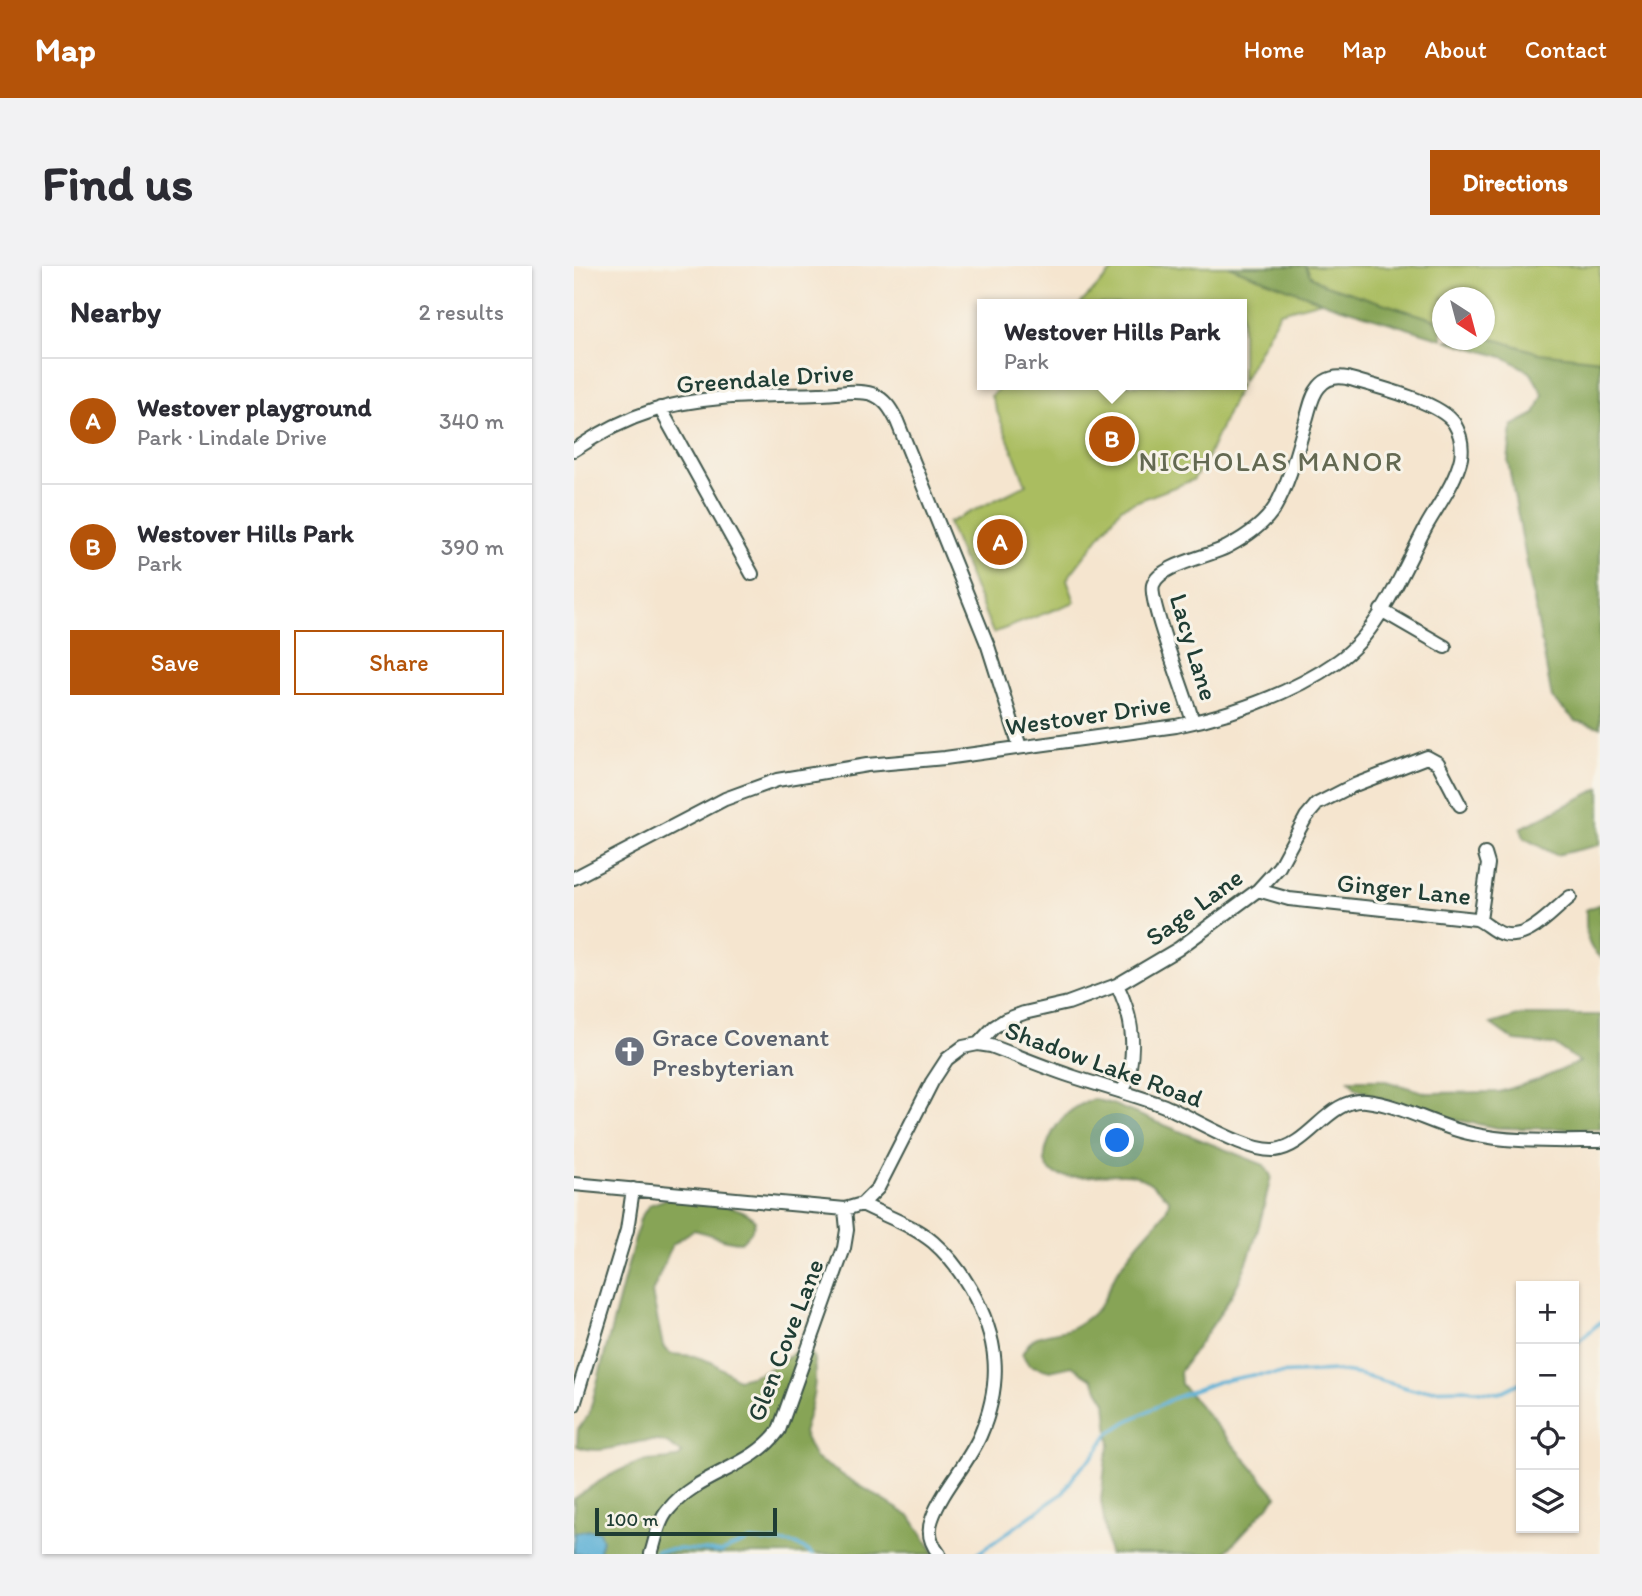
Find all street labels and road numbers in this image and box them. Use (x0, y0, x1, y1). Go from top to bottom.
street label: Greendale Drive (675, 356, 855, 400)
street label: Lacy Lane (1163, 590, 1225, 704)
street label: Westover Drive (1003, 688, 1173, 742)
street label: Sage Lane (1139, 861, 1249, 953)
street label: Ginger Lane (1335, 866, 1473, 912)
street label: Shadow Lake Road (1001, 1013, 1207, 1115)
street label: Glen Cove Lane (739, 1254, 831, 1426)

